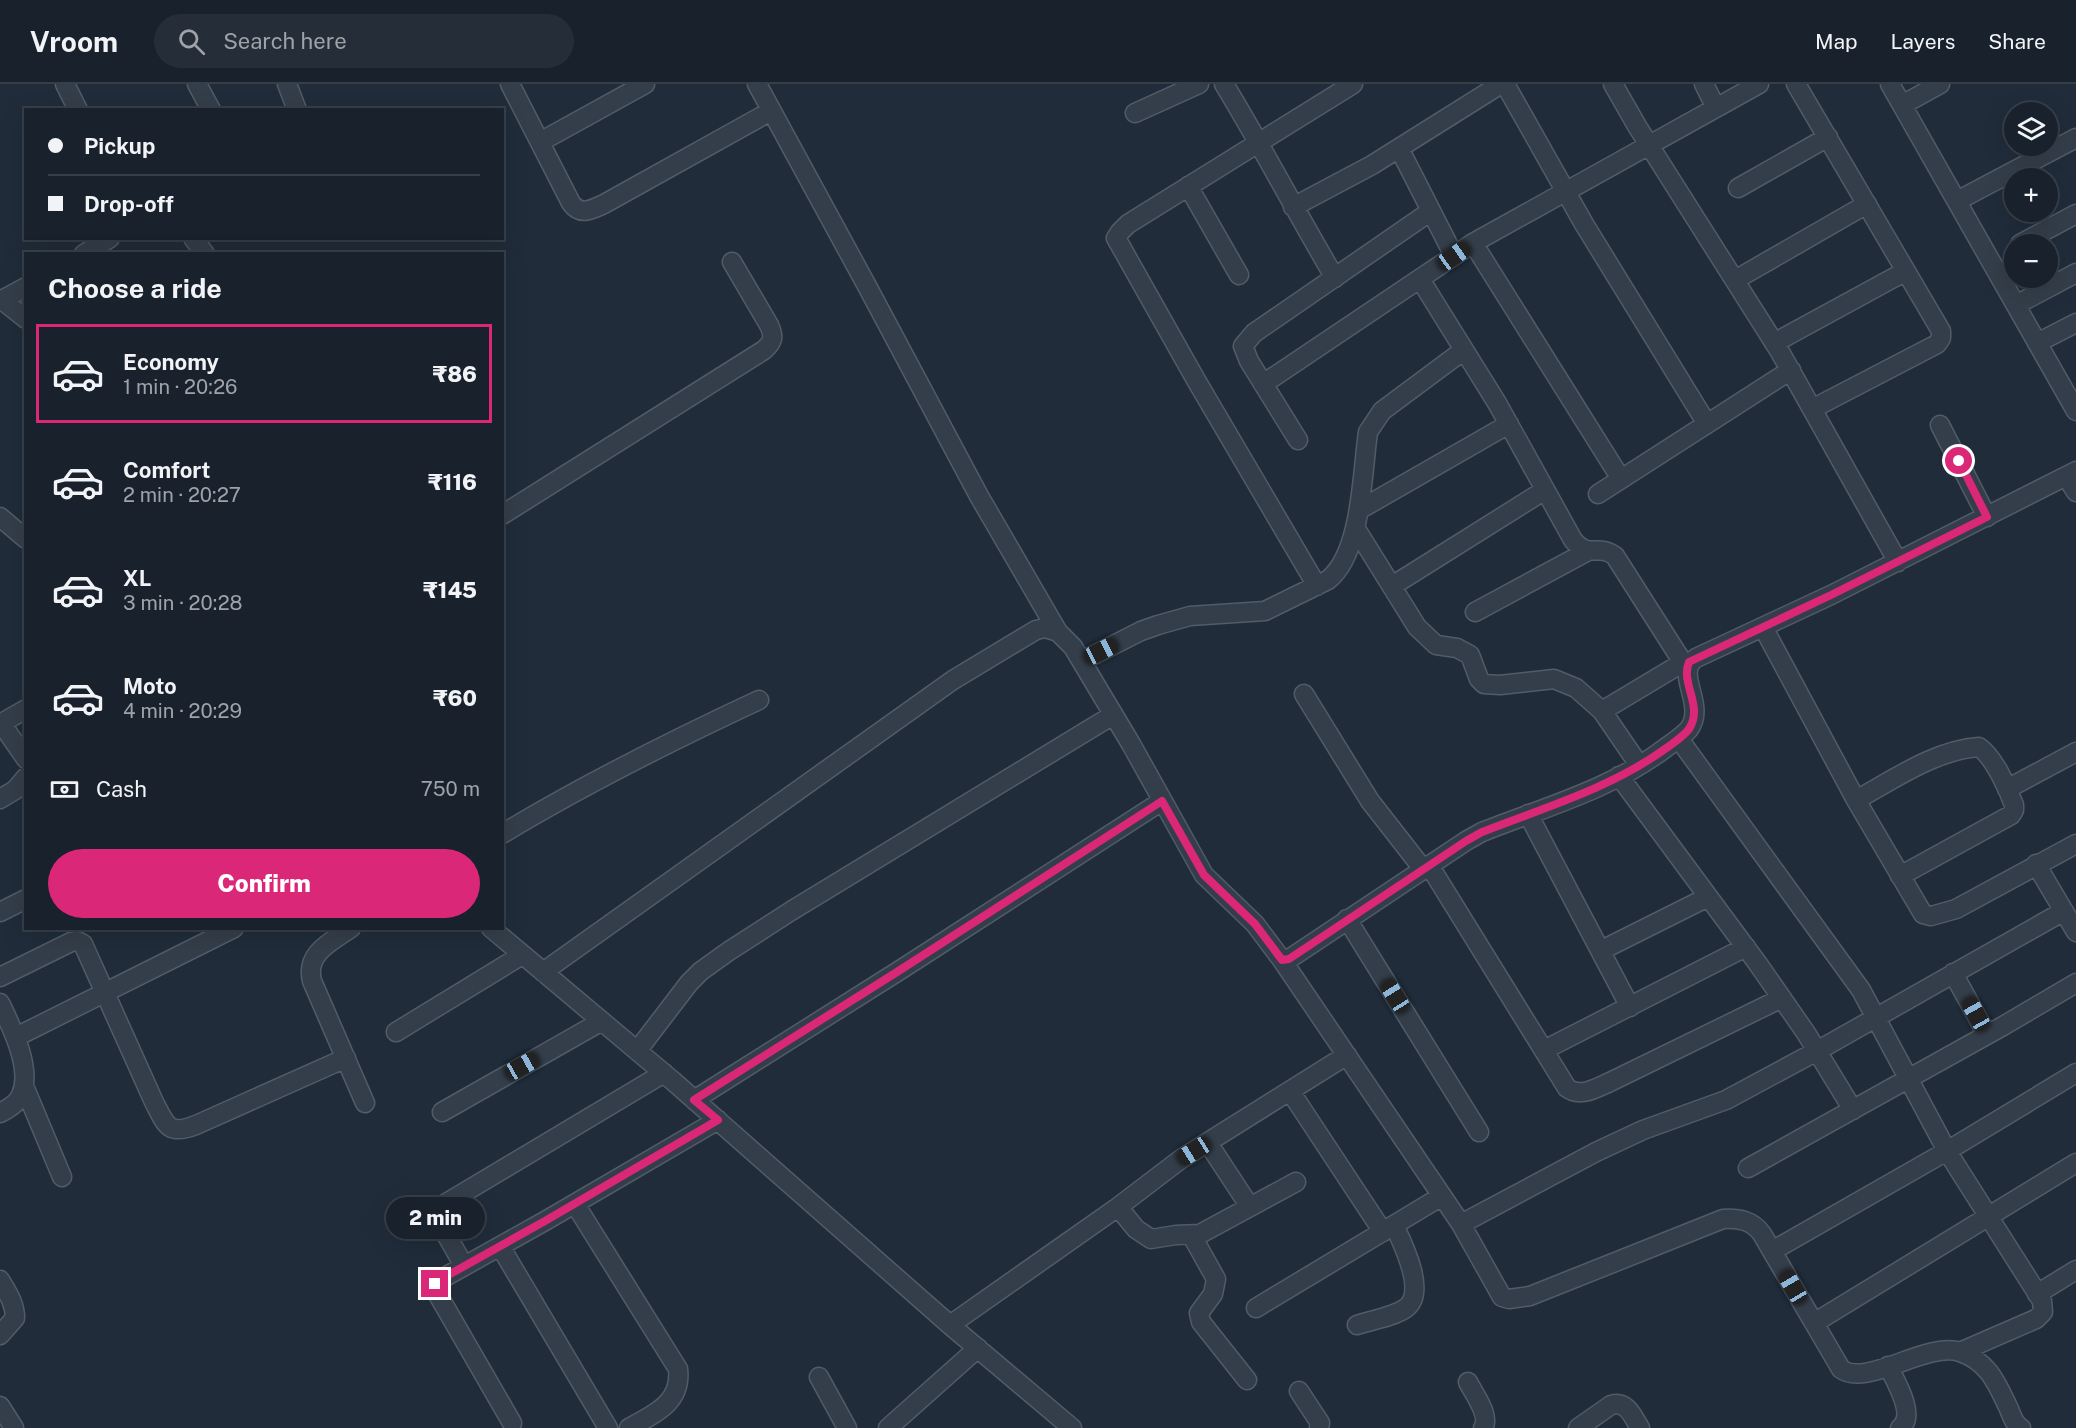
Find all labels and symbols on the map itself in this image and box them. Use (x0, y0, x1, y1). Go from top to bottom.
car (1434, 238, 1474, 274)
route start (1945, 447, 1972, 474)
car (1081, 635, 1121, 667)
car (1378, 976, 1412, 1016)
car (1959, 994, 1993, 1034)
car (502, 1049, 542, 1083)
car (1174, 1134, 1214, 1168)
callout: 2 min (386, 1197, 484, 1239)
car (1776, 1267, 1810, 1307)
route end (421, 1270, 448, 1297)

